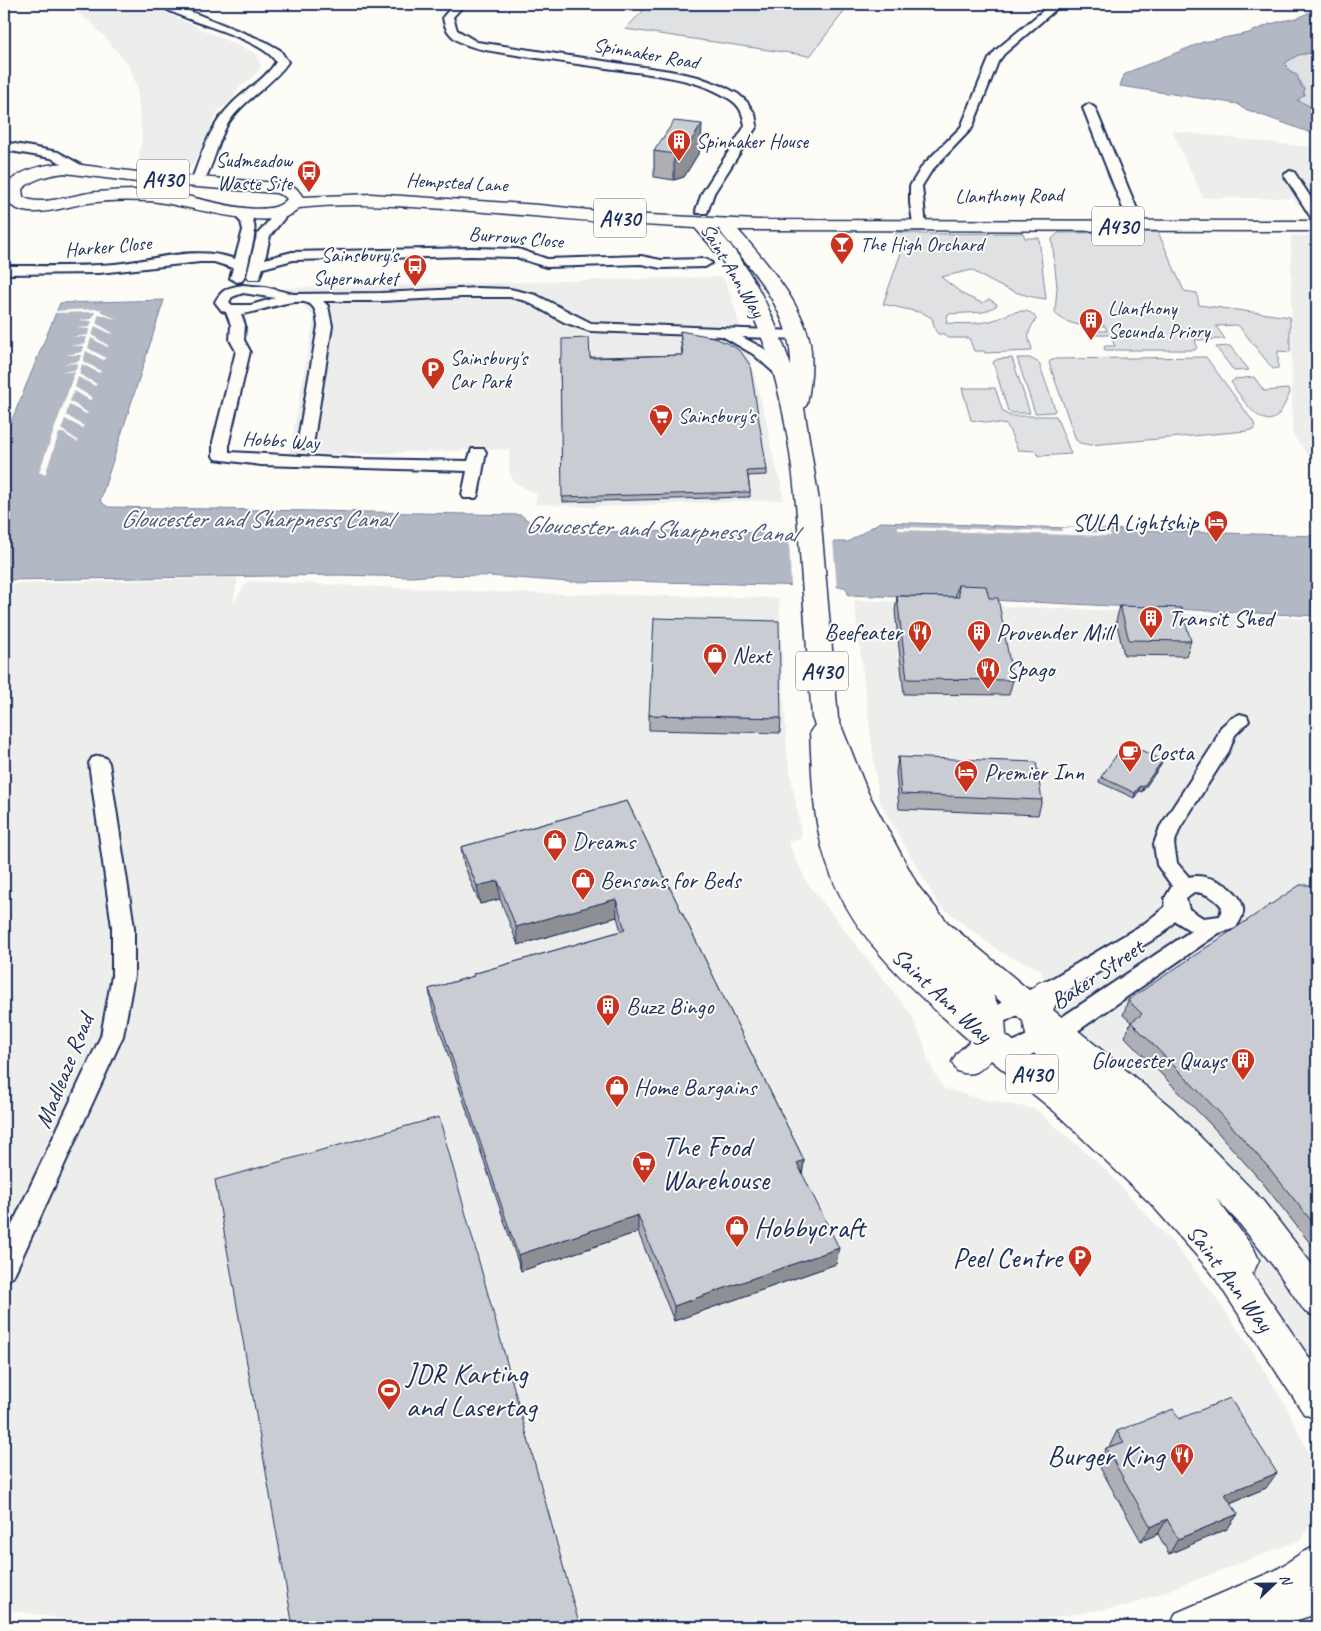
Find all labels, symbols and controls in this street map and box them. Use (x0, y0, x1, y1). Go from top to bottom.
street label: Spinnaker Road (591, 32, 704, 76)
building icon: Spinnaker House (666, 128, 692, 162)
place label: Spinnaker House (696, 129, 809, 154)
place label: Sudmeadow Waste Site (215, 148, 294, 196)
bus stop icon: Sudmeadow Waste Site (296, 159, 322, 193)
road number: A430 (137, 160, 189, 198)
street label: Hempsted Lane (406, 167, 510, 198)
street label: Llanthony Road (955, 182, 1066, 209)
road number: A430 (594, 198, 646, 238)
road number: A430 (1092, 207, 1144, 246)
street label: Saint Ann Way (695, 219, 771, 323)
street label: Burrows Close (468, 221, 566, 254)
street label: Harker Close (64, 230, 154, 263)
bar icon: The High Orchard (829, 231, 855, 265)
place label: The High Orchard (860, 232, 986, 257)
place label: Sainsbury's Supermarket (313, 243, 401, 291)
bus stop icon: Sainsbury's Supermarket (402, 253, 428, 287)
place label: Llanthony Secunda Priory (1108, 296, 1212, 344)
building icon: Llanthony Secunda Priory (1078, 307, 1104, 341)
place label: Sainsbury's Car Park (450, 346, 529, 394)
parking icon: Sainsbury's Car Park (420, 356, 446, 390)
supermarket icon: Sainsbury's (648, 403, 674, 437)
place label: Sainsbury's (678, 404, 757, 429)
street label: Hobbs Way (242, 426, 322, 455)
water label: Gloucester and Sharpness Canal (121, 503, 399, 535)
place label: SULA Lightship (1072, 507, 1200, 537)
water label: Gloucester and Sharpness Canal (525, 508, 805, 550)
hotel icon: SULA Lightship (1203, 509, 1229, 543)
place label: Transit Shed (1168, 603, 1277, 633)
building icon: Transit Shed (1138, 605, 1164, 639)
place label: Beefeater (824, 617, 904, 647)
place label: Provender Mill (996, 617, 1117, 647)
restaurant icon: Beefeater (907, 619, 933, 653)
building icon: Provender Mill (966, 619, 992, 653)
place label: Next (732, 640, 773, 670)
shop icon: Next (702, 642, 728, 676)
road number: A430 (796, 651, 848, 690)
place label: Spago (1006, 654, 1057, 684)
restaurant icon: Spago (975, 656, 1001, 690)
place label: Costa (1148, 737, 1195, 767)
cafe icon: Costa (1117, 739, 1143, 773)
place label: Premier Inn (984, 757, 1084, 787)
hotel icon: Premier Inn (953, 759, 979, 793)
place label: Dreams (572, 826, 637, 856)
shop icon: Dreams (542, 828, 568, 862)
place label: Bensons for Beds (600, 865, 742, 895)
shop icon: Bensons for Beds (570, 867, 596, 901)
street label: Baker Street (1045, 931, 1151, 1016)
street label: Saint Ann Way (886, 941, 1000, 1050)
place label: Buzz Bingo (626, 991, 715, 1021)
building icon: Buzz Bingo (595, 993, 621, 1027)
street label: Madleaze Road (28, 1006, 102, 1132)
place label: Gloucester Quays (1091, 1045, 1229, 1075)
building icon: Gloucester Quays (1230, 1047, 1256, 1081)
road number: A430 (1006, 1054, 1058, 1094)
place label: Home Bargains (634, 1072, 758, 1102)
shop icon: Home Bargains (604, 1074, 630, 1108)
place label: The Food Warehouse (662, 1128, 770, 1198)
supermarket icon: The Food Warehouse (631, 1150, 657, 1184)
place label: Hobbycraft (754, 1209, 868, 1246)
shop icon: Hobbycraft (724, 1214, 750, 1248)
street label: Saint Ann Way (1180, 1219, 1281, 1339)
place label: Peel Centre (952, 1239, 1065, 1276)
parking icon: Peel Centre (1067, 1244, 1093, 1278)
place label: JDR Karting and Lasertag (404, 1355, 538, 1425)
sports icon: JDR Karting and Lasertag (376, 1377, 402, 1411)
place label: Burger King (1047, 1437, 1167, 1474)
restaurant icon: Burger King (1169, 1442, 1195, 1476)
north arrow (1248, 1558, 1298, 1608)
text: N (1276, 1572, 1296, 1589)

